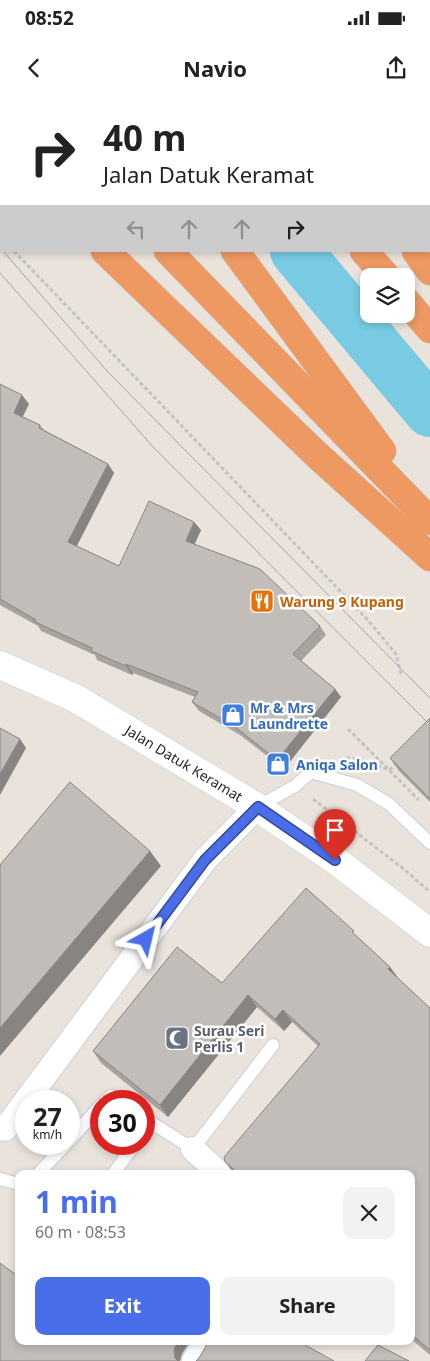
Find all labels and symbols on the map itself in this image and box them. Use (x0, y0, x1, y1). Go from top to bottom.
restaurant icon: Warung 9 Kupang (249, 588, 275, 614)
place label: Warung 9 Kupang (280, 592, 404, 611)
place label: Mr & Mrs Laundrette (250, 698, 328, 733)
shop icon: Mr & Mrs Laundrette (220, 702, 246, 728)
street label: Jalan Datuk Keramat (120, 719, 246, 806)
shop icon: Aniqa Salon (265, 751, 291, 777)
place label: Aniqa Salon (296, 755, 378, 774)
pin (314, 809, 356, 860)
position arrow (119, 912, 171, 964)
place label: Surau Seri Perlis 1 (194, 1021, 264, 1056)
mosque icon: Surau Seri Perlis 1 (164, 1025, 190, 1051)
speed limit sign: 30 (90, 1090, 155, 1155)

